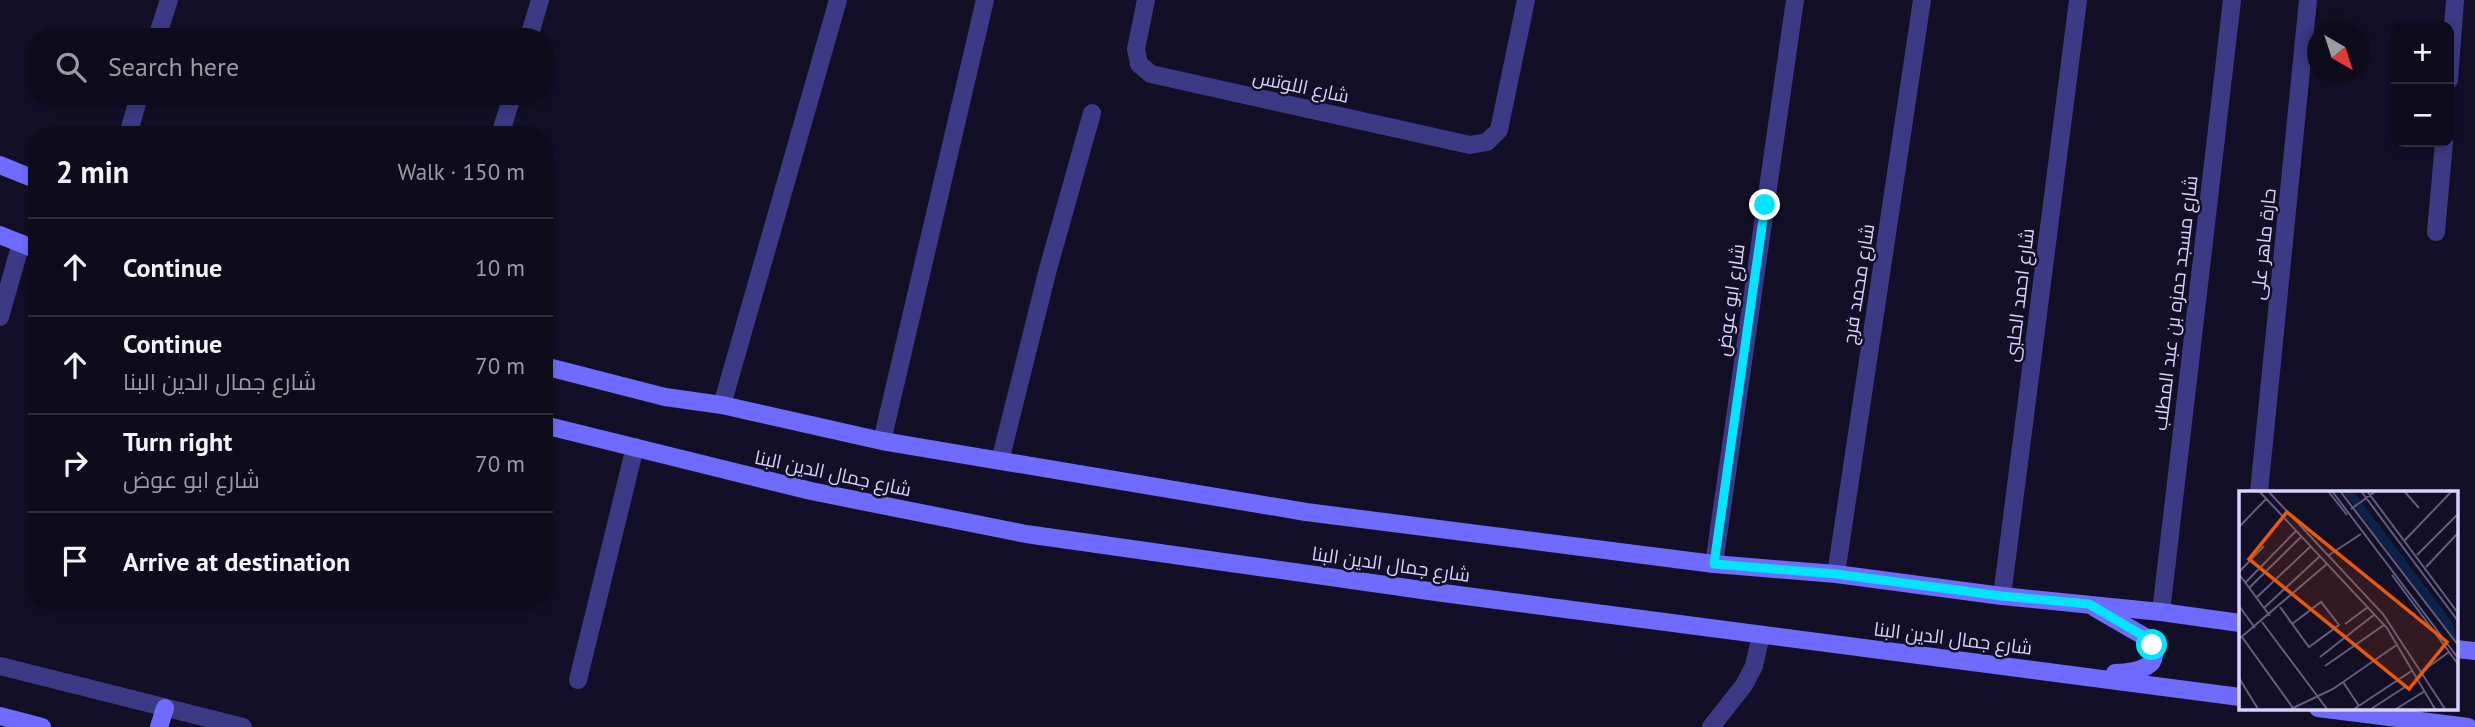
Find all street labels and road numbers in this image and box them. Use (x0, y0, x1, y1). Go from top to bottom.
street label: شارع اللوتس (1250, 64, 1351, 110)
street label: شارع مسجد حمزه بن عبد المطلب (2147, 174, 2205, 432)
street label: حارة ماهر على (2245, 187, 2281, 301)
street label: شارع محمد فرج (1837, 222, 1881, 346)
street label: شارع احمد الحلبى (1999, 227, 2041, 363)
street label: شارع ابو عوض (1710, 242, 1752, 358)
street label: شارع جمال الدين البنا (752, 445, 914, 503)
street label: شارع جمال الدين البنا (1310, 541, 1472, 589)
street label: شارع جمال الدين البنا (1872, 616, 2034, 662)

